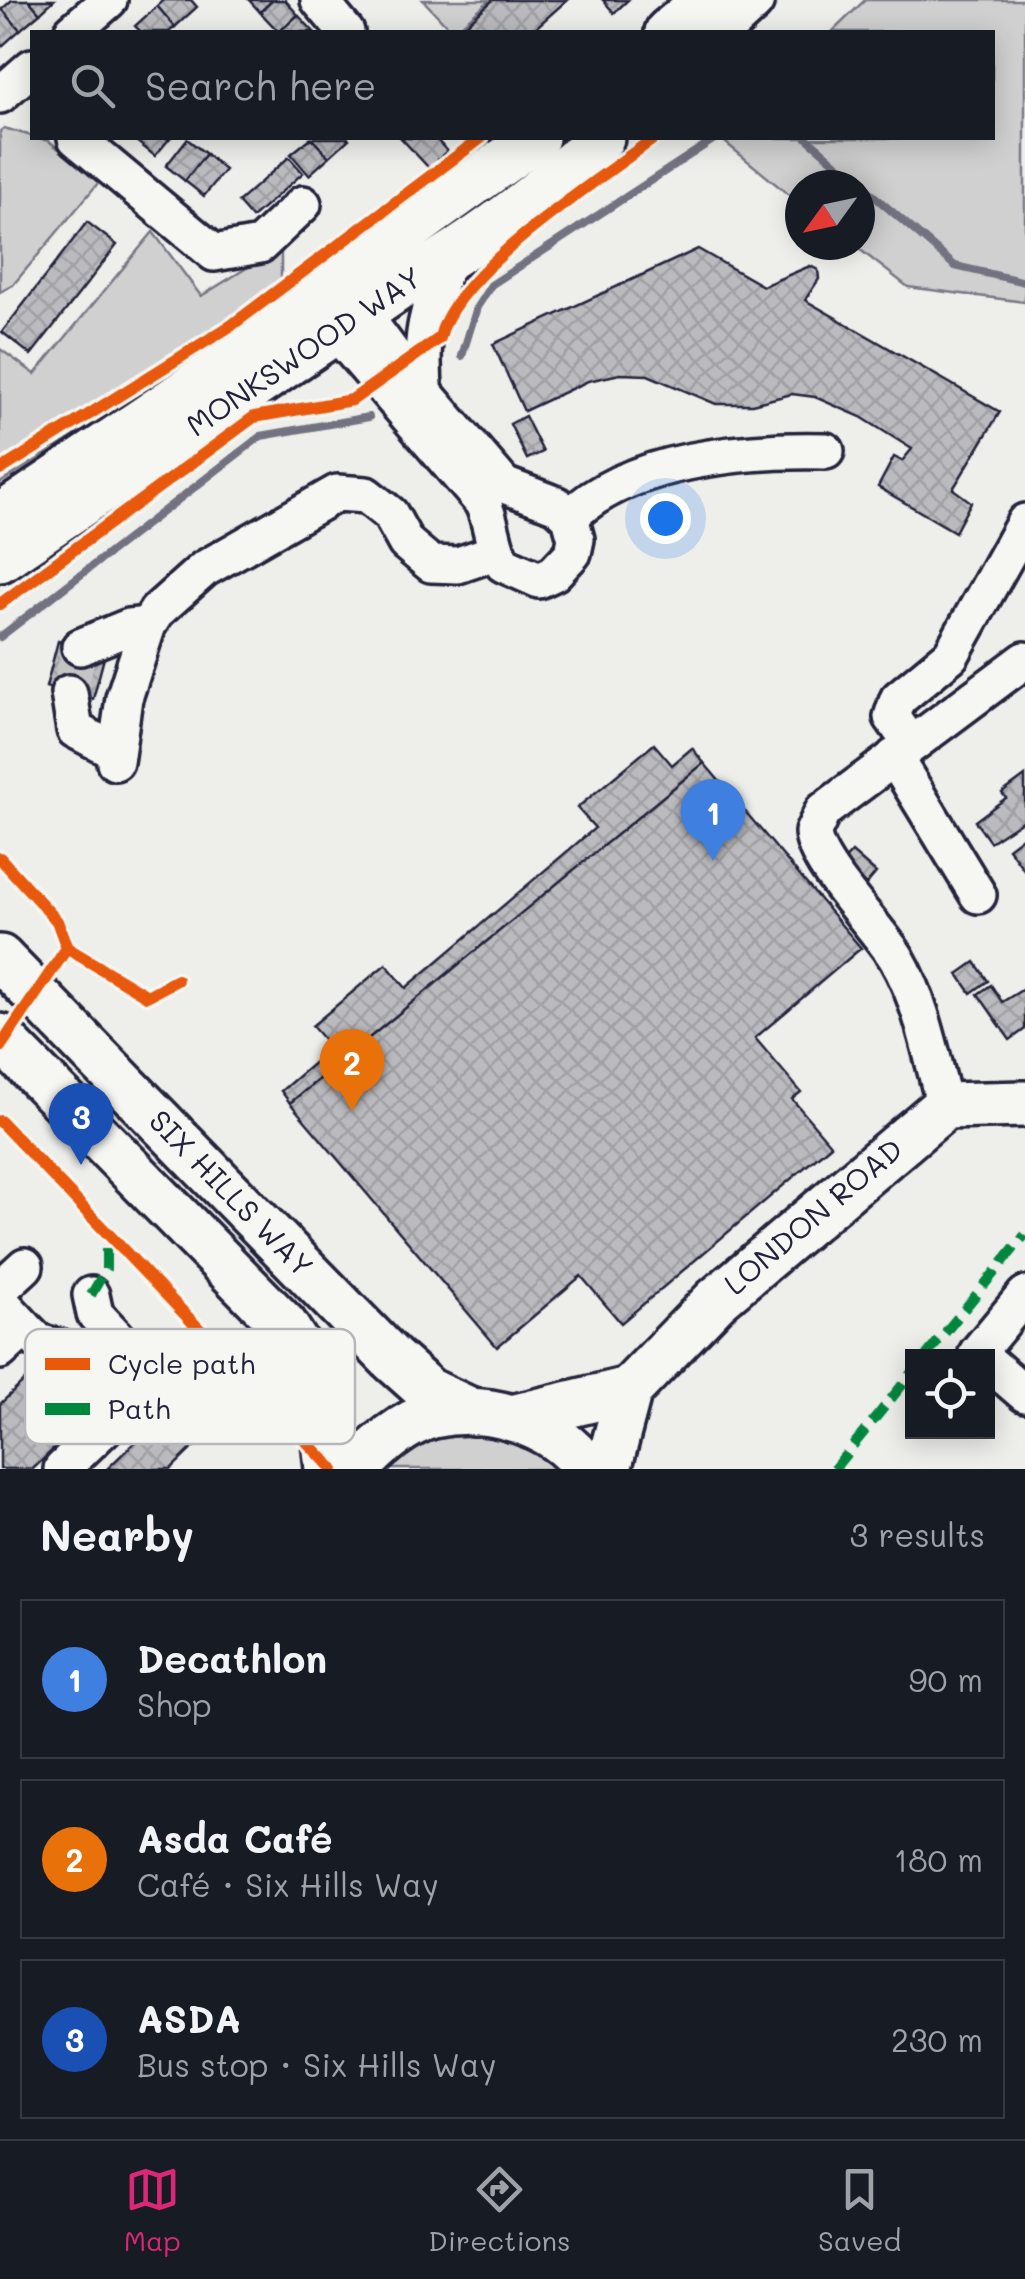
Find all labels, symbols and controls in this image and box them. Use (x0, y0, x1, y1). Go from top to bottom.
search box (30, 30, 995, 140)
icon: search (65, 58, 120, 113)
text: Search here (145, 60, 376, 110)
north arrow (785, 170, 875, 260)
street label: MONKSWOOD WAY (178, 256, 427, 444)
your location (640, 493, 691, 544)
pin: 1 (680, 778, 746, 861)
pin: 2 (320, 1028, 384, 1111)
pin: 3 (48, 1082, 114, 1165)
street label: SIX HILLS WAY (141, 1100, 323, 1285)
street label: LONDON ROAD (715, 1129, 910, 1303)
legend (25, 1329, 355, 1444)
text: Cycle path (108, 1345, 255, 1381)
map controls (905, 1349, 995, 1439)
button: locate (905, 1349, 995, 1439)
text: Path (108, 1390, 171, 1426)
text: Nearby (40, 1507, 194, 1562)
text: 3 results (849, 1513, 985, 1555)
text: Decathlon (137, 1633, 327, 1683)
text: 1 (67, 1658, 82, 1700)
text: 90 m (909, 1658, 983, 1700)
text: Shop (137, 1683, 212, 1725)
text: Asda Café (137, 1813, 333, 1863)
text: 2 (66, 1838, 83, 1880)
text: 180 m (894, 1838, 983, 1880)
text: Café · Six Hills Way (137, 1863, 439, 1905)
text: ASDA (137, 1993, 241, 2043)
text: 3 (65, 2018, 84, 2060)
text: 230 m (891, 2018, 983, 2060)
text: Bus stop · Six Hills Way (137, 2043, 497, 2085)
tab: Map (124, 2162, 181, 2258)
tab: Directions (428, 2162, 571, 2258)
tab: Saved (818, 2162, 901, 2258)

